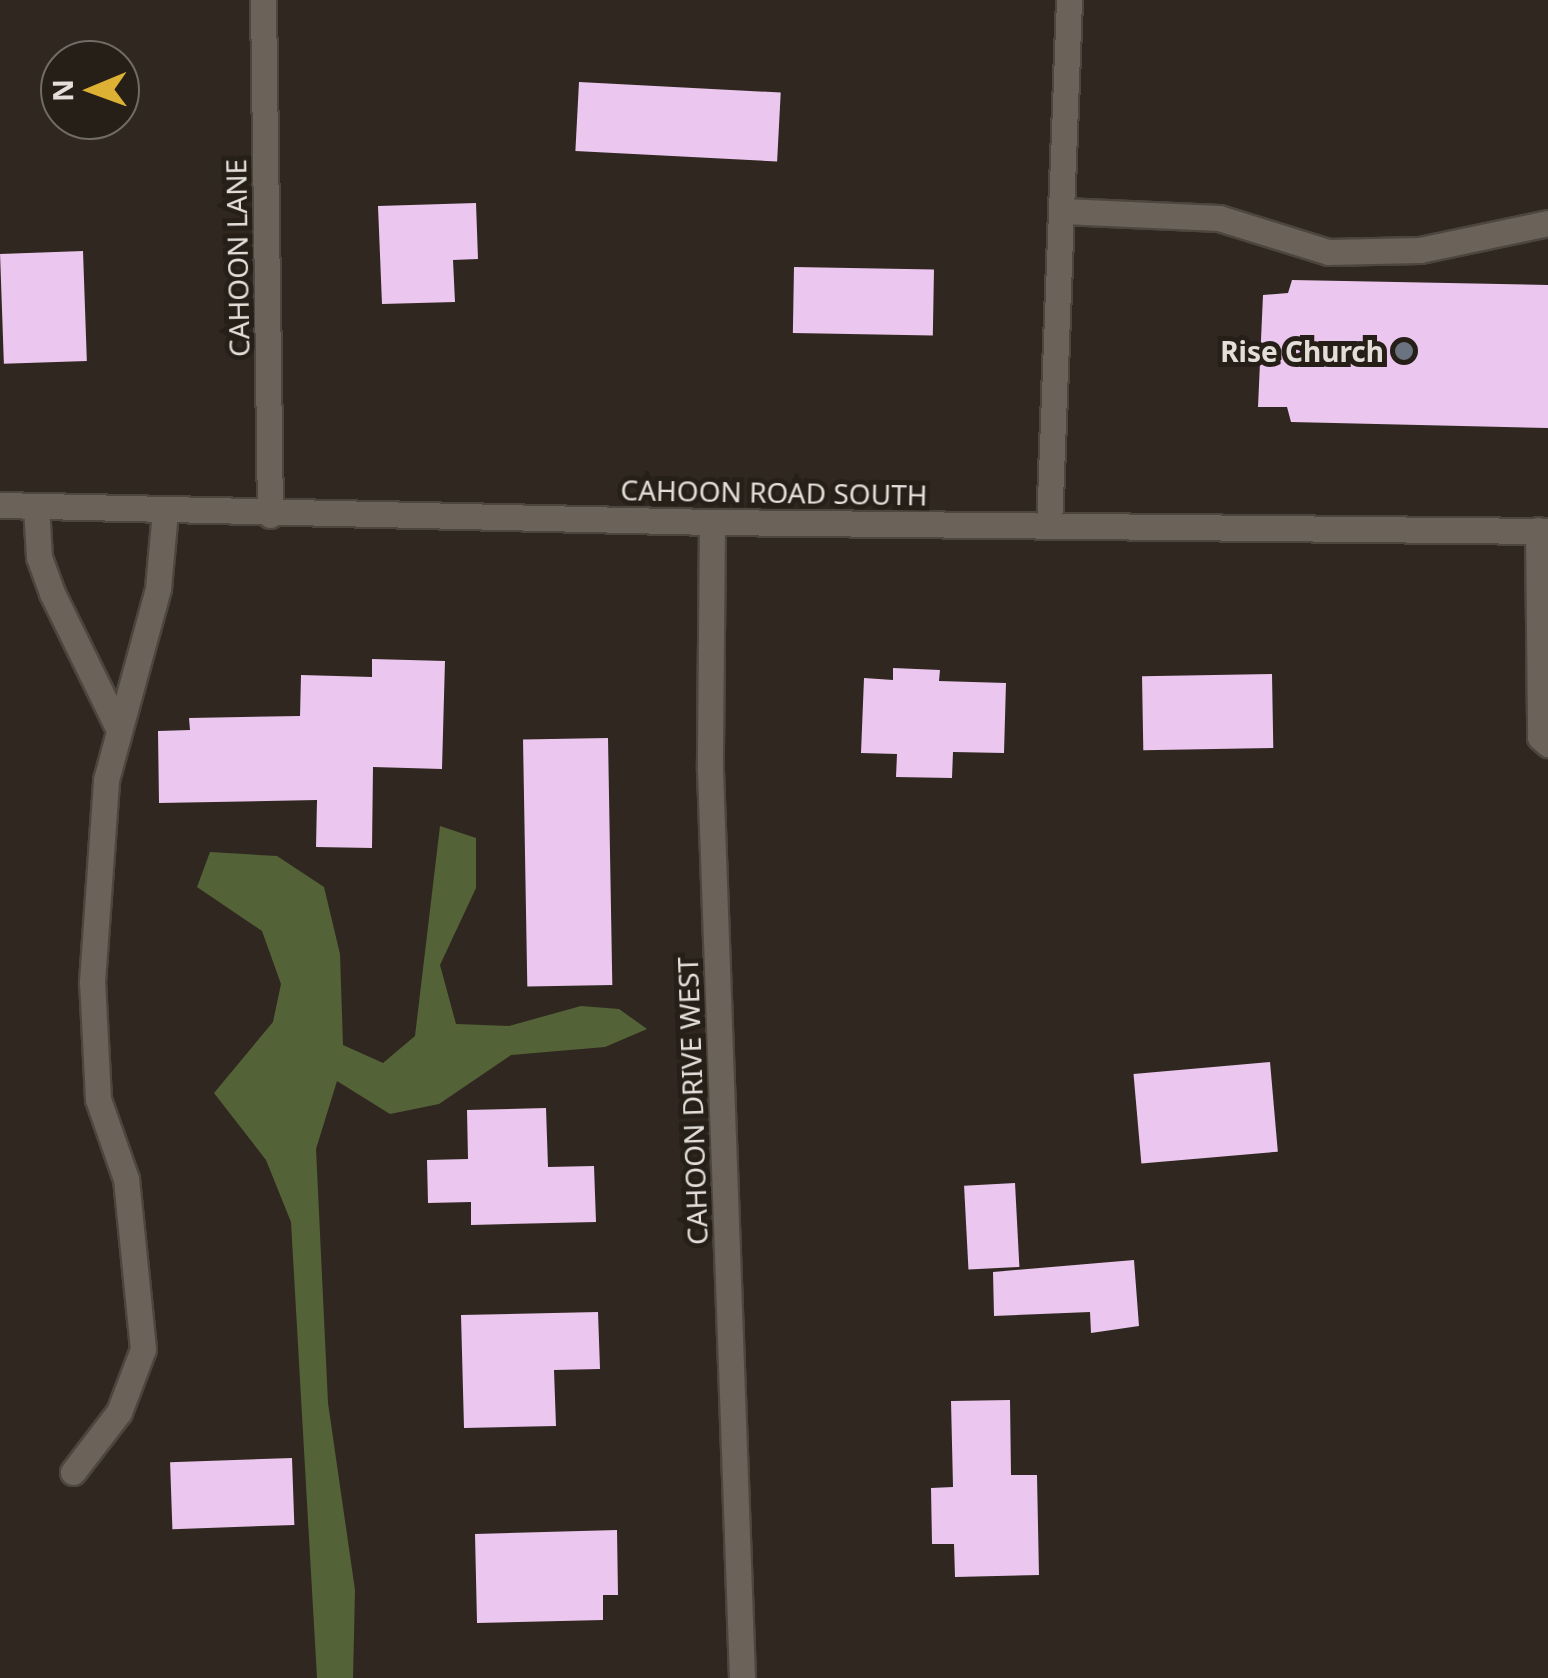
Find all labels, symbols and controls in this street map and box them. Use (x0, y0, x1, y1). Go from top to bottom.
north arrow (40, 40, 140, 140)
text: N (43, 79, 81, 102)
street label: CAHOON LANE (218, 159, 256, 357)
place label: Rise Church (1220, 334, 1384, 368)
marker: Rise Church (1393, 340, 1415, 362)
street label: CAHOON ROAD SOUTH (620, 473, 928, 511)
street label: CAHOON DRIVE WEST (670, 956, 714, 1246)

